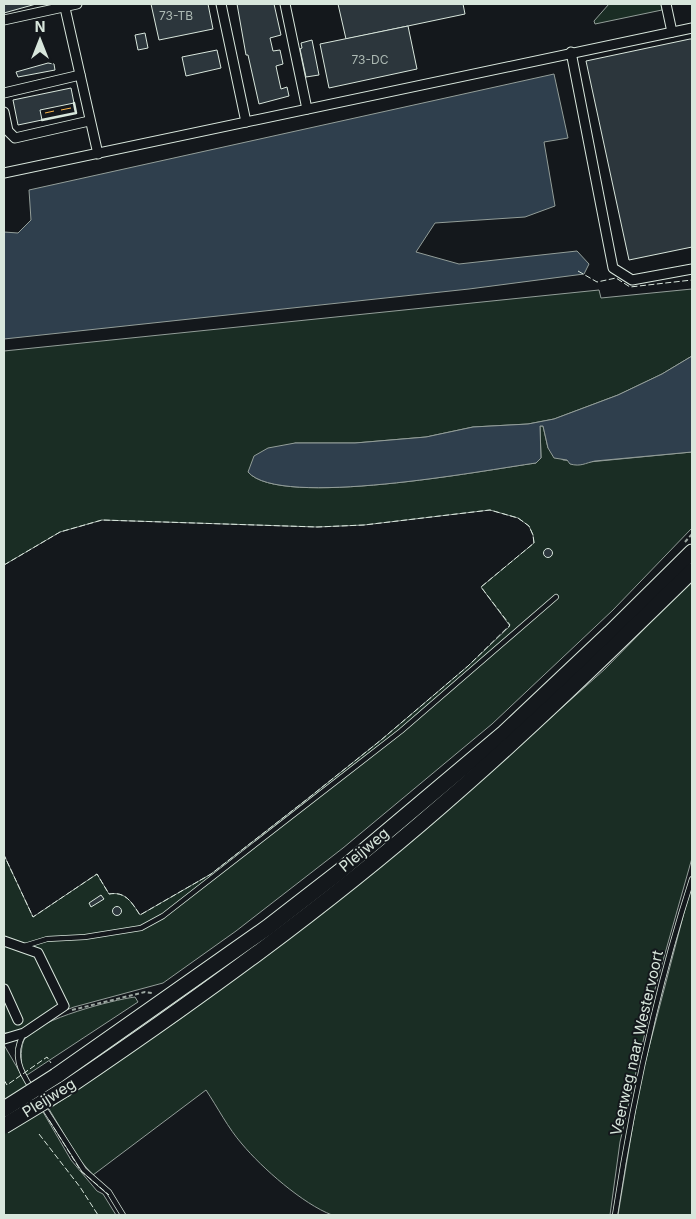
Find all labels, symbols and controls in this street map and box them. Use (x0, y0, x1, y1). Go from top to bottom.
house number: 73-TB (159, 8, 193, 23)
north arrow (15, 15, 65, 65)
text: N (35, 18, 45, 35)
house number: 73-DC (352, 52, 389, 67)
street label: Pleijweg (335, 823, 392, 876)
street label: Veerweg naar Westervoort (606, 948, 667, 1137)
street label: Pleijweg (19, 1074, 79, 1121)

